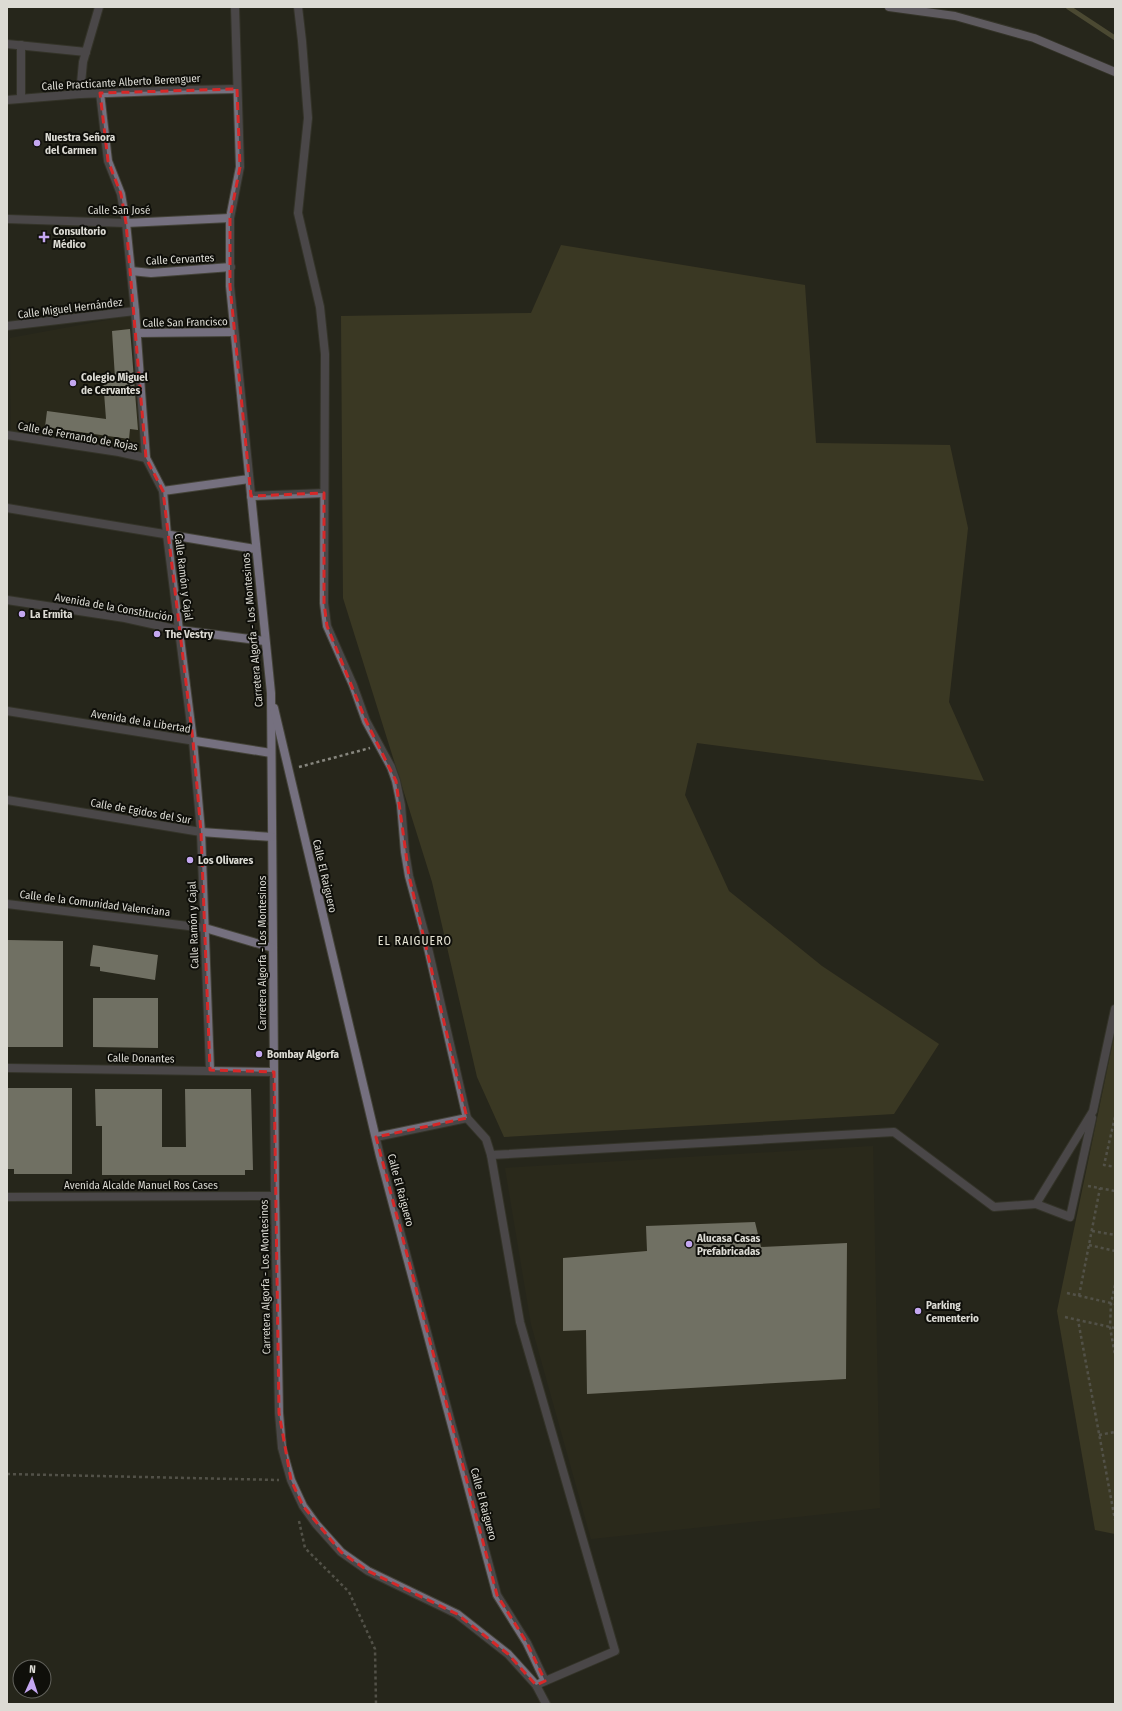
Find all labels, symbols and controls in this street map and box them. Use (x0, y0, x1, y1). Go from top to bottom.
street label: Calle Practicante Alberto Berenguer (41, 72, 201, 93)
place label: Nuestra Señora del Carmen (45, 131, 116, 157)
marker: Nuestra Señora del Carmen (32, 138, 42, 148)
street label: Calle San José (88, 204, 150, 217)
place label: Consultorio Médico (53, 225, 106, 251)
marker: Consultorio Médico (38, 231, 50, 243)
street label: Calle Cervantes (145, 251, 215, 268)
street label: Calle Miguel Hernández (17, 296, 124, 321)
street label: Calle San Francisco (142, 315, 228, 330)
place label: Colegio Miguel de Cervantes (81, 371, 149, 397)
marker: Colegio Miguel de Cervantes (68, 378, 78, 388)
street label: Calle de Fernando de Rojas (17, 420, 139, 454)
street label: Calle Ramón y Cajal (172, 533, 195, 621)
street label: Carretera Algorfa - Los Montesinos (239, 552, 266, 708)
street label: Avenida de la Constitución (54, 591, 174, 624)
place label: La Ermita (30, 608, 73, 621)
marker: La Ermita (17, 609, 27, 619)
place label: The Vestry (165, 628, 214, 641)
marker: The Vestry (152, 629, 162, 639)
street label: Avenida de la Libertad (90, 707, 192, 736)
street label: Calle de Egidos del Sur (89, 796, 193, 827)
street label: Calle El Raiguero (310, 838, 339, 914)
place label: Los Olivares (198, 854, 253, 867)
marker: Los Olivares (185, 855, 195, 865)
street label: Carretera Algorfa - Los Montesinos (256, 875, 269, 1030)
street label: Calle Ramón y Cajal (185, 881, 202, 969)
street label: Calle de la Comunidad Valenciana (19, 888, 171, 919)
district label: EL RAIGUERO (378, 934, 452, 948)
place label: Bombay Algorfa (267, 1048, 340, 1061)
marker: Bombay Algorfa (254, 1049, 264, 1059)
street label: Calle Donantes (107, 1051, 175, 1066)
street label: Calle El Raiguero (385, 1152, 417, 1228)
street label: Avenida Alcalde Manuel Ros Cases (64, 1179, 218, 1192)
street label: Carretera Algorfa - Los Montesinos (258, 1199, 273, 1354)
place label: Alucasa Casas Prefabricadas (696, 1232, 761, 1258)
marker: Alucasa Casas Prefabricadas (684, 1239, 694, 1249)
place label: Parking Cementerio (926, 1299, 979, 1325)
marker: Parking Cementerio (913, 1306, 923, 1316)
street label: Calle El Raiguero (468, 1466, 500, 1542)
north arrow (12, 1659, 52, 1699)
text: N (29, 1663, 36, 1676)

